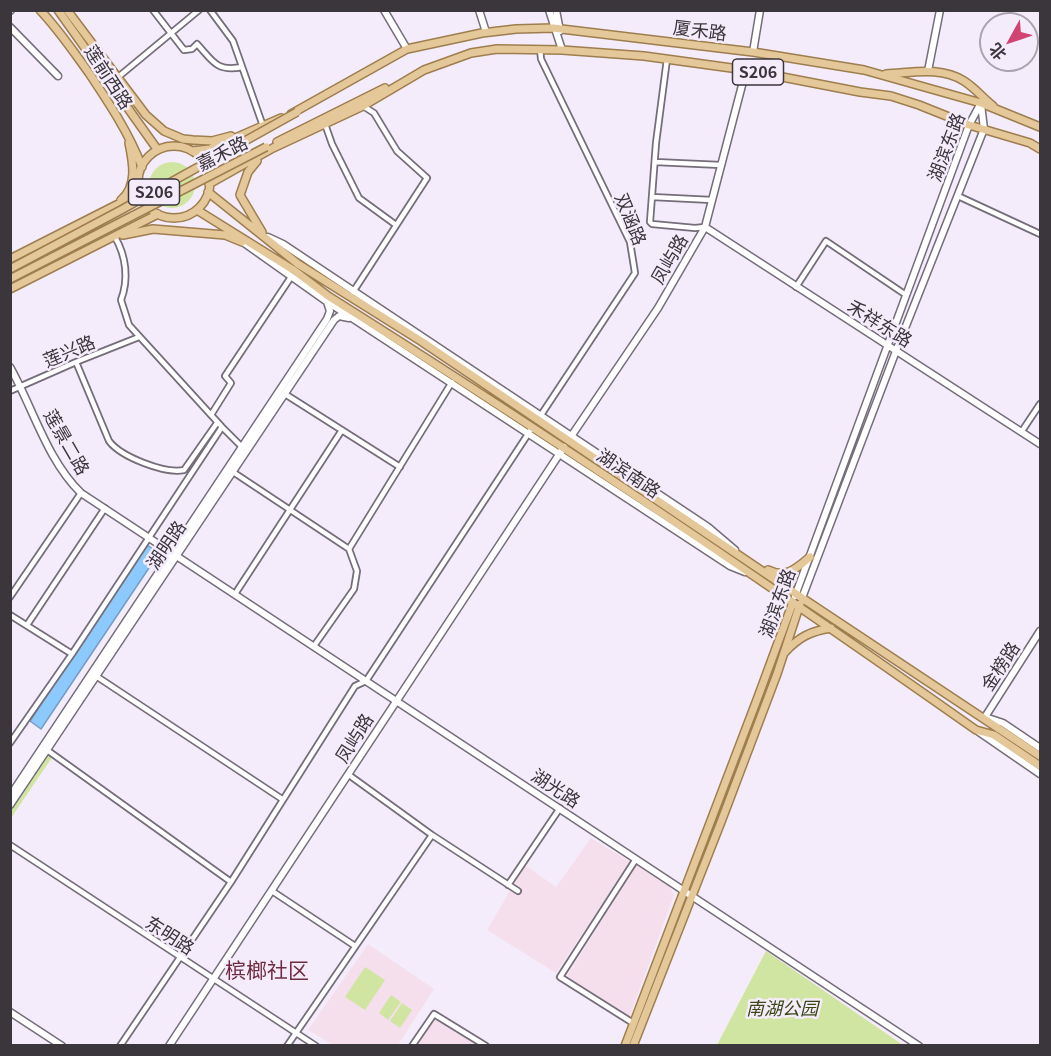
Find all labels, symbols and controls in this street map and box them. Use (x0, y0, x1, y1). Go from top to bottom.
north arrow (979, 12, 1039, 72)
street label: 厦禾路 (672, 16, 728, 44)
text: 北 (982, 38, 1011, 66)
street label: 莲前西路 (80, 41, 138, 113)
road number: S206 (732, 59, 783, 85)
street label: 湖滨东路 (923, 110, 969, 184)
street label: 嘉禾路 (193, 131, 251, 175)
road number: S206 (128, 179, 180, 205)
street label: 双涵路 (611, 190, 651, 248)
street label: 凤屿路 (646, 230, 692, 288)
street label: 禾祥东路 (844, 295, 916, 351)
street label: 莲兴路 (40, 331, 98, 371)
street label: 莲景二路 (40, 405, 94, 479)
street label: 湖滨南路 (593, 444, 665, 502)
street label: 湖明路 (142, 517, 190, 573)
street label: 湖滨东路 (755, 565, 799, 641)
street label: 金榜路 (976, 637, 1024, 695)
street label: 凤屿路 (331, 709, 377, 767)
street label: 湖光路 (527, 764, 585, 812)
street label: 东明路 (141, 911, 199, 959)
district label: 槟榔社区 (225, 957, 309, 983)
park label: 南湖公园 (746, 997, 818, 1019)

